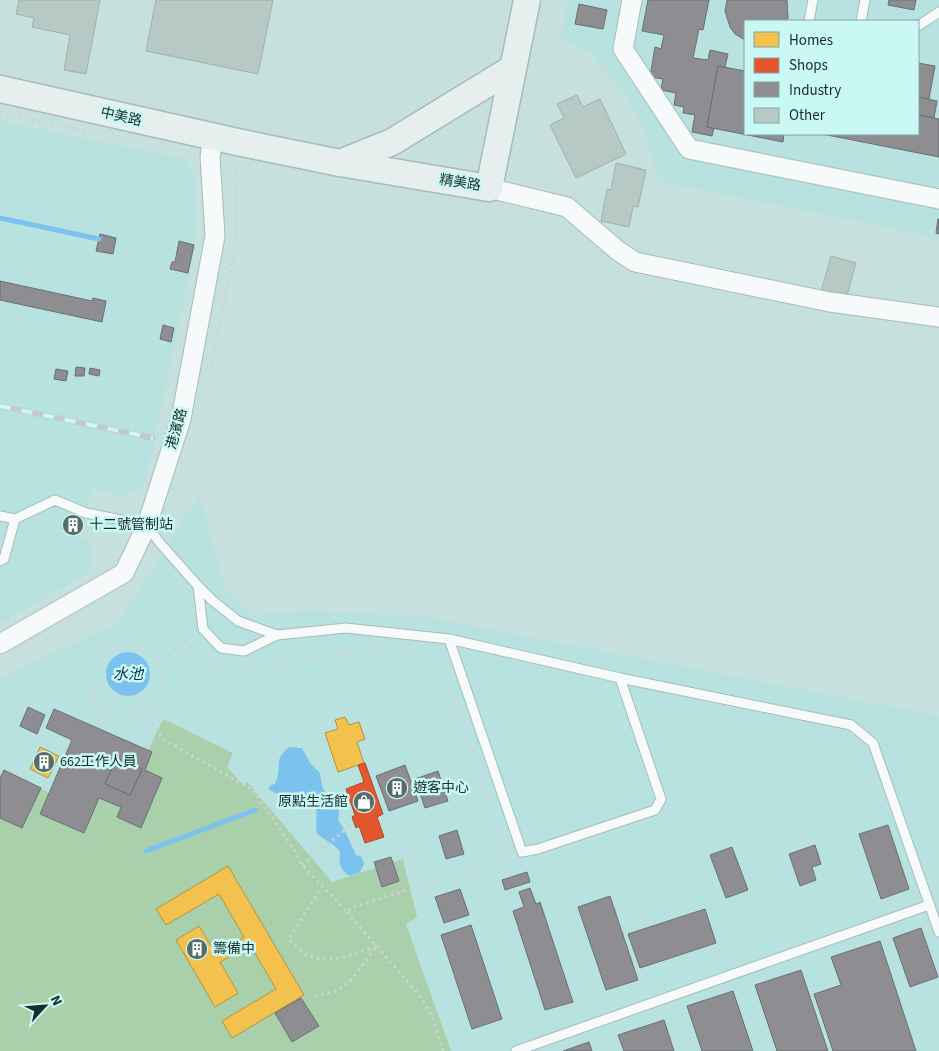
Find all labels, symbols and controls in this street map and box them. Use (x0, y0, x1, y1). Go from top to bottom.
legend (744, 20, 919, 135)
text: Homes (789, 30, 833, 51)
text: Shops (789, 55, 828, 76)
text: Industry (789, 80, 841, 101)
street label: 中美路 (98, 103, 144, 131)
text: Other (789, 105, 826, 126)
street label: 精美路 (438, 170, 482, 196)
street label: 港濱路 (162, 406, 192, 452)
building icon: 十二號管制站 (61, 513, 85, 537)
place label: 十二號管制站 (89, 515, 173, 535)
water label: 水池 (113, 664, 145, 685)
building icon: 662工作人員 (32, 750, 56, 774)
place label: 662工作人員 (60, 752, 137, 772)
building icon: 遊客中心 (385, 776, 409, 800)
place label: 遊客中心 (413, 778, 469, 798)
shop icon: 原點生活館 (352, 790, 376, 814)
place label: 原點生活館 (278, 792, 348, 812)
building icon: 籌備中 (185, 937, 209, 961)
place label: 籌備中 (213, 939, 255, 959)
north arrow (20, 981, 70, 1031)
text: N (45, 992, 67, 1009)

